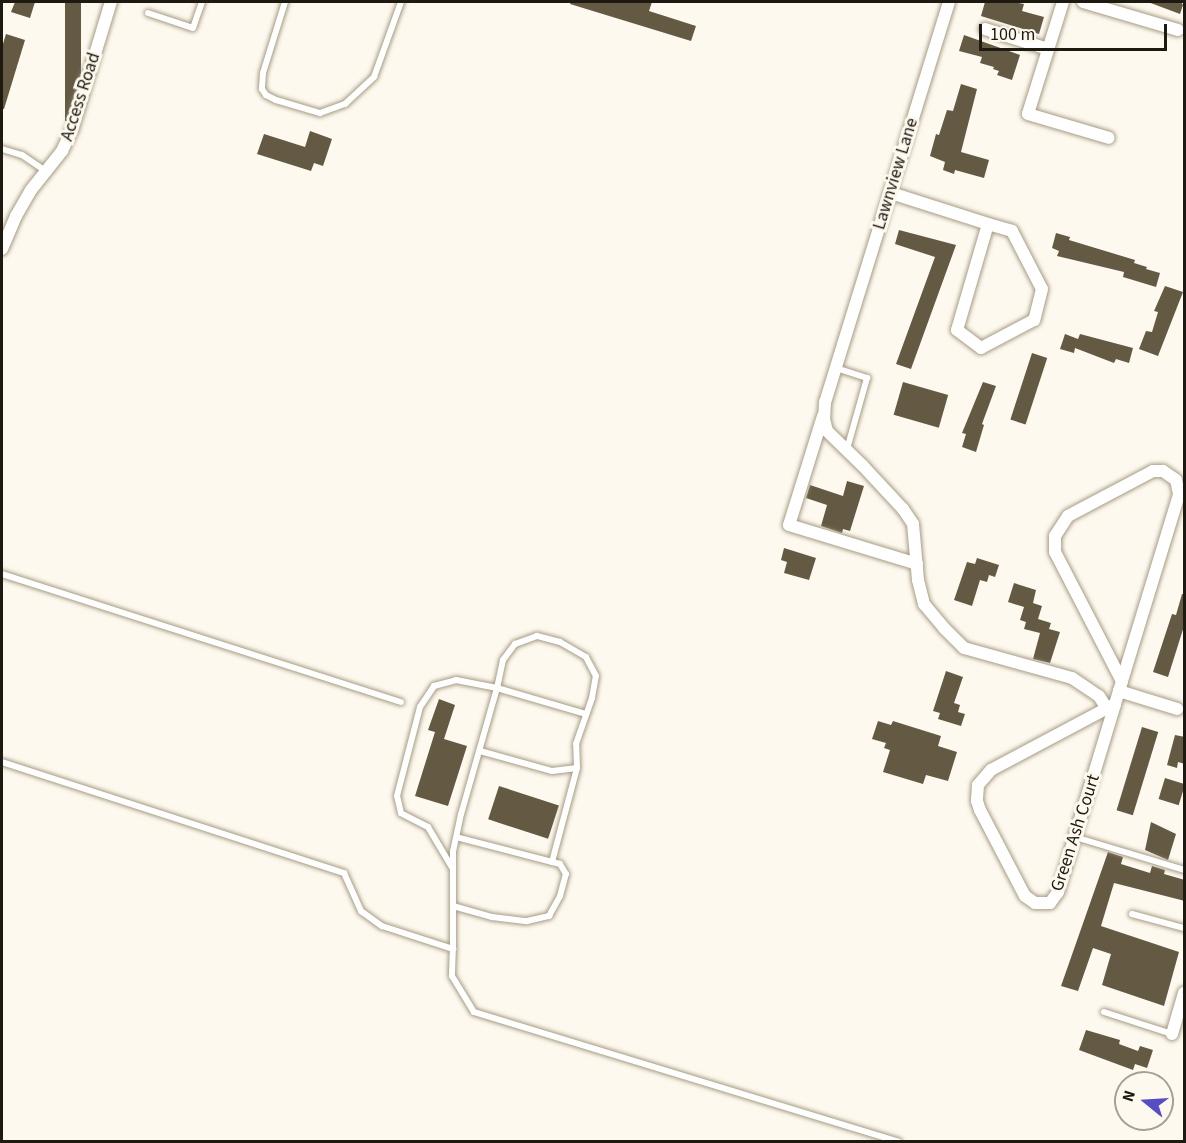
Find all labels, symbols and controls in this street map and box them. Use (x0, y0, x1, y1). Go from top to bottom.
scale bar (982, 12, 1170, 50)
text: 100 m (990, 22, 1035, 47)
street label: Access Road (57, 50, 105, 144)
street label: Lawnview Lane (869, 116, 923, 232)
street label: Green Ash Court (1047, 772, 1105, 894)
north arrow (1114, 1071, 1174, 1131)
text: N (1117, 1088, 1141, 1105)

